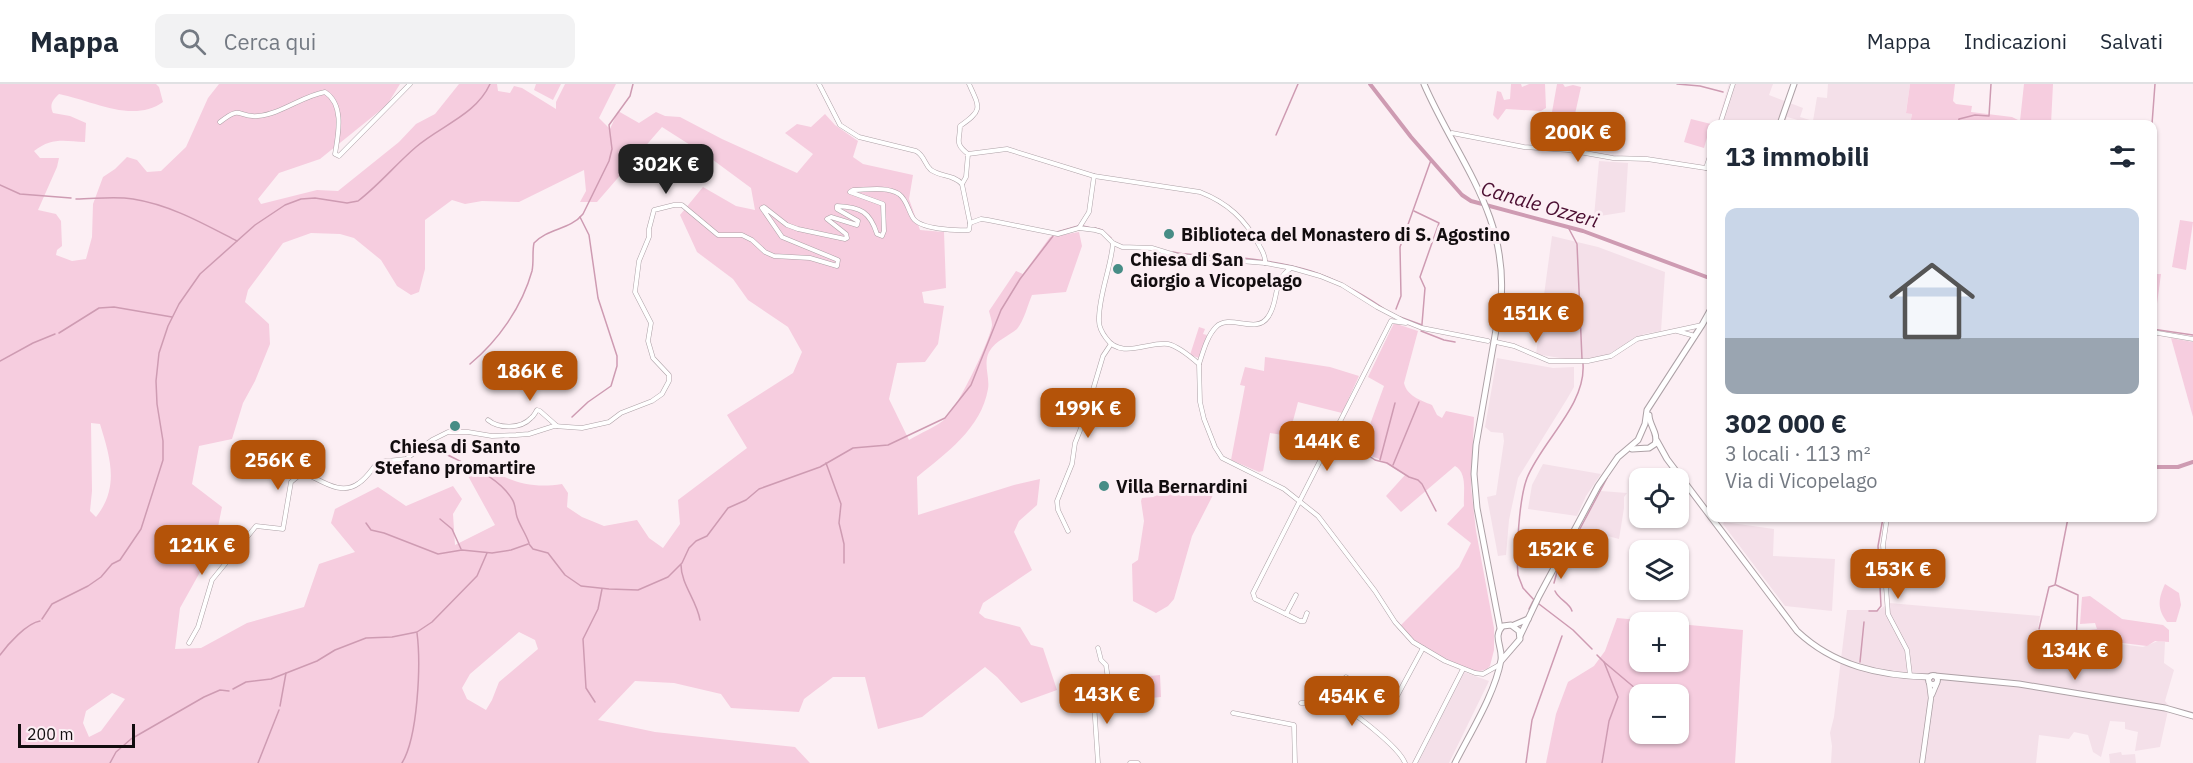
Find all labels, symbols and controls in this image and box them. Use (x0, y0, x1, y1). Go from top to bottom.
search box (155, 14, 575, 68)
text: Mappa (30, 23, 119, 60)
icon: search (176, 25, 209, 58)
text: Cerca qui (224, 27, 316, 56)
text: Mappa (1867, 27, 1931, 55)
text: Indicazioni (1964, 27, 2067, 55)
text: Salvati (2100, 27, 2163, 55)
pin: 200K € (1529, 112, 1627, 163)
text: 200K € (1544, 118, 1612, 145)
text: 13 immobili (1725, 139, 1869, 173)
icon: filters (2106, 140, 2139, 173)
pin: 302K € (617, 144, 715, 195)
text: 302K € (632, 150, 700, 177)
water label: Canale Ozzeri (1478, 174, 1602, 234)
place label: Biblioteca del Monastero di S. Agostino (1181, 223, 1510, 246)
marker: Biblioteca del Monastero di S. Agostino (1162, 227, 1176, 241)
icon: home (1878, 247, 1986, 355)
place label: Chiesa di San Giorgio a Vicopelago (1130, 248, 1302, 292)
marker: Chiesa di San Giorgio a Vicopelago (1111, 262, 1125, 276)
pin: 151K € (1487, 293, 1585, 344)
text: 151K € (1502, 299, 1570, 326)
pin: 186K € (481, 351, 579, 402)
text: 186K € (496, 357, 564, 384)
pin: 199K € (1039, 388, 1137, 439)
text: 199K € (1054, 394, 1122, 421)
text: 302 000 € (1725, 406, 1847, 440)
marker: Chiesa di Santo Stefano promartire (448, 419, 462, 433)
pin: 144K € (1278, 421, 1376, 472)
text: 144K € (1293, 427, 1361, 454)
place label: Chiesa di Santo Stefano promartire (374, 435, 536, 479)
pin: 256K € (229, 440, 327, 491)
text: 3 locali · 113 m² (1725, 440, 1871, 467)
text: 256K € (244, 446, 312, 473)
text: Via di Vicopelago (1725, 467, 1878, 494)
map controls (1629, 468, 1689, 744)
button: locate (1629, 468, 1689, 528)
place label: Villa Bernardini (1116, 475, 1248, 498)
marker: Villa Bernardini (1097, 479, 1111, 493)
pin: 121K € (153, 525, 251, 576)
pin: 152K € (1512, 529, 1610, 580)
text: 121K € (168, 531, 236, 558)
text: 152K € (1527, 535, 1595, 562)
button: layers (1629, 540, 1689, 600)
pin: 153K € (1849, 549, 1947, 600)
text: 153K € (1864, 555, 1932, 582)
button: + (1629, 612, 1689, 672)
pin: 134K € (2026, 630, 2124, 681)
text: 134K € (2041, 636, 2109, 663)
pin: 143K € (1058, 674, 1156, 725)
pin: 454K € (1303, 676, 1401, 727)
text: 143K € (1073, 680, 1141, 707)
text: 454K € (1318, 682, 1386, 709)
button: − (1629, 684, 1689, 744)
scale bar (18, 721, 135, 748)
text: 200 m (27, 724, 74, 744)

